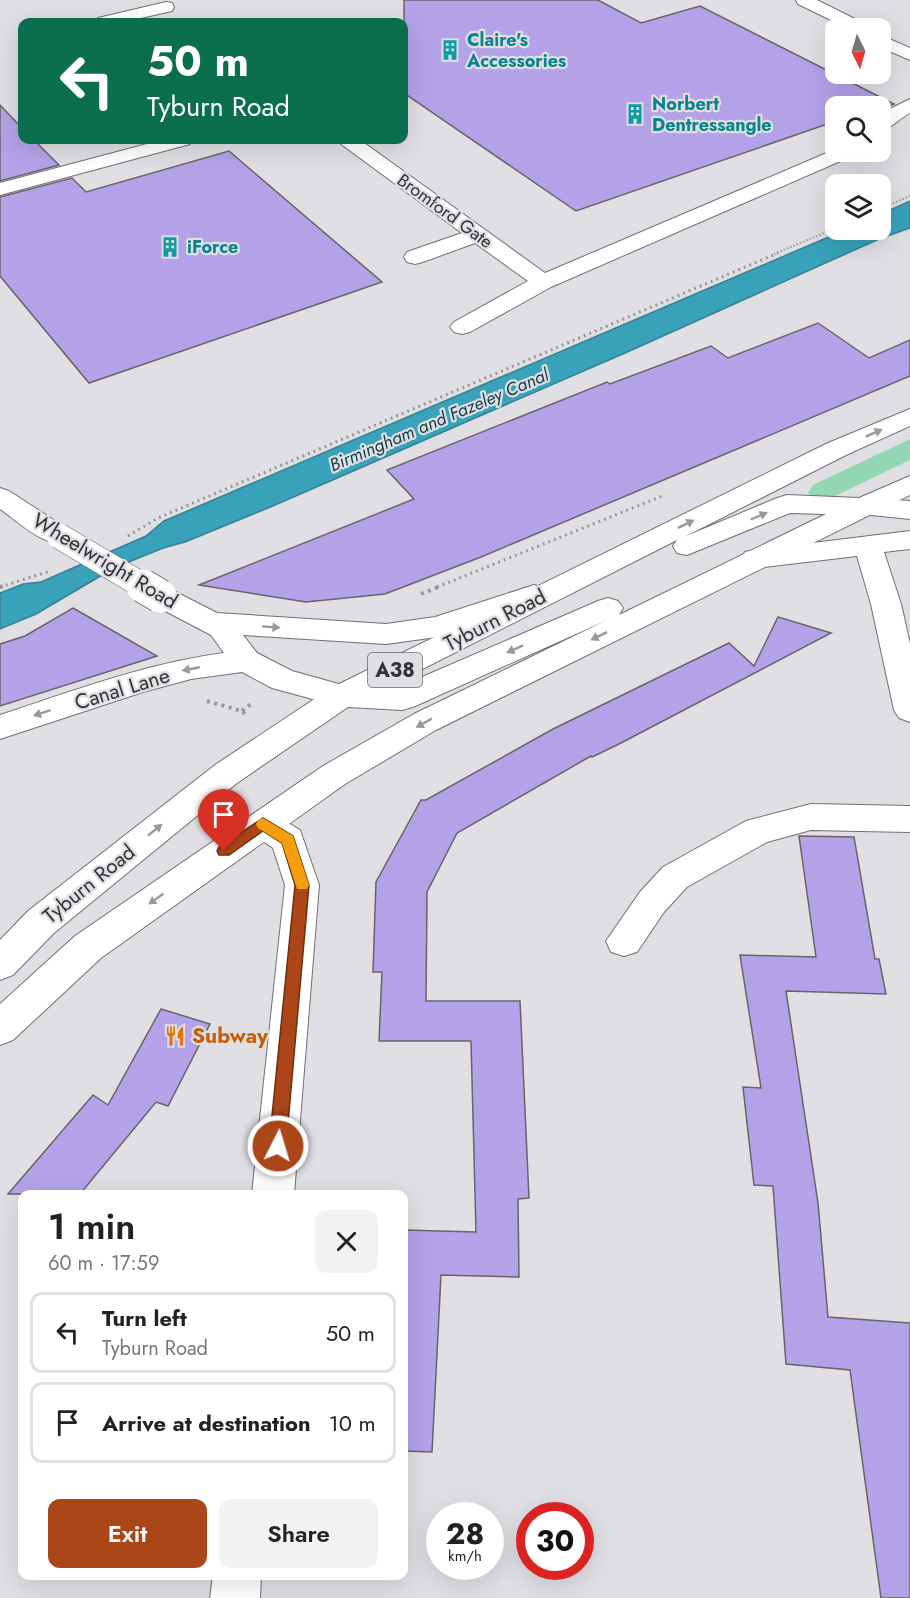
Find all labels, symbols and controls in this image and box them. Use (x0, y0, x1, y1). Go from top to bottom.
north arrow (825, 18, 891, 84)
map controls (825, 18, 891, 240)
place label: Claire's Accessories (466, 27, 566, 74)
text: 50 m (147, 31, 249, 92)
building icon: Claire's Accessories (438, 38, 462, 62)
icon: left (48, 42, 126, 120)
text: Tyburn Road (147, 87, 290, 126)
place label: Norbert Dentressangle (652, 91, 772, 138)
button: search (825, 96, 891, 162)
building icon: Norbert Dentressangle (623, 102, 647, 126)
street label: Bromford Gate (392, 167, 498, 255)
button: layers (825, 174, 891, 240)
place label: iForce (187, 234, 238, 260)
building icon: iForce (158, 235, 182, 259)
water label: Birmingham and Fazeley Canal (325, 362, 554, 478)
one-way arrow (865, 428, 883, 438)
street label: Wheelwright Road (27, 506, 183, 616)
one-way arrow (750, 511, 768, 520)
one-way arrow (678, 519, 695, 529)
street label: Tyburn Road (439, 581, 551, 659)
one-way arrow (261, 622, 280, 631)
one-way arrow (591, 632, 608, 641)
one-way arrow (506, 645, 524, 654)
road number: A38 (368, 653, 422, 687)
street label: Canal Lane (71, 660, 173, 718)
one-way arrow (181, 665, 200, 674)
one-way arrow (33, 709, 51, 719)
one-way arrow (416, 717, 433, 727)
pin (198, 789, 249, 851)
icon: arrive (207, 798, 240, 831)
one-way arrow (148, 825, 163, 837)
street label: Tyburn Road (36, 837, 142, 931)
one-way arrow (149, 893, 165, 905)
place label: Subway (192, 1021, 269, 1051)
restaurant icon: Subway (163, 1024, 187, 1048)
position arrow (246, 1114, 310, 1178)
text: 1 min (48, 1200, 135, 1252)
button: close (315, 1210, 378, 1273)
text: 60 m · 17:59 (48, 1249, 159, 1278)
text: Turn left (102, 1302, 187, 1334)
icon: left (51, 1316, 84, 1349)
text: 50 m (326, 1317, 375, 1349)
text: Tyburn Road (102, 1334, 208, 1363)
icon: arrive (51, 1406, 84, 1439)
text: Arrive at destination (102, 1407, 311, 1439)
text: 10 m (329, 1407, 376, 1439)
button: Exit (48, 1499, 207, 1568)
button: Share (219, 1499, 378, 1568)
speed limit sign: 30 (516, 1502, 594, 1580)
text: 28 (446, 1512, 484, 1555)
text: km/h (448, 1545, 482, 1567)

